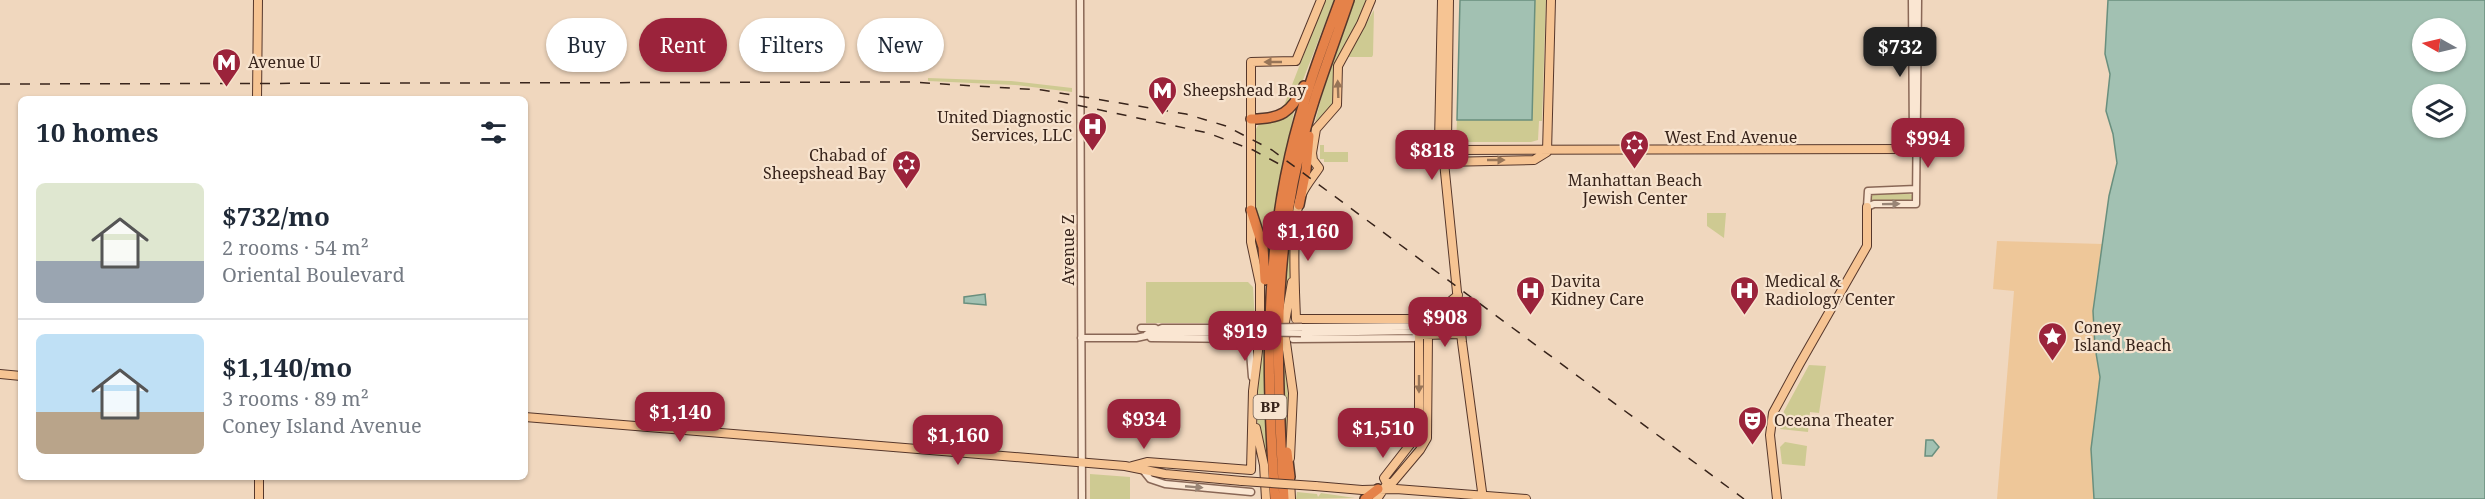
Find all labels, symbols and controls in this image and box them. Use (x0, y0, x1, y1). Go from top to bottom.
chip: Buy (546, 18, 627, 72)
chip: Rent (639, 18, 727, 72)
chip: Filters (739, 18, 845, 72)
chip: New (857, 18, 944, 72)
north arrow (2412, 18, 2466, 72)
map controls (2412, 18, 2466, 138)
pin: $732 (1864, 27, 1936, 78)
text: $732 (1877, 33, 1923, 60)
metro station icon: Avenue U (211, 46, 243, 88)
place label: Avenue U (248, 51, 321, 73)
one-way arrow (1264, 57, 1283, 67)
metro station icon: Sheepshead Bay (1146, 74, 1178, 116)
place label: Sheepshead Bay (1183, 79, 1307, 101)
one-way arrow (1333, 80, 1342, 99)
button: layers (2412, 84, 2466, 138)
place label: United Diagnostic Services, LLC (937, 106, 1072, 146)
hospital icon: United Diagnostic Services, LLC (1077, 110, 1109, 152)
text: 10 homes (36, 114, 158, 150)
icon: filters (477, 116, 510, 149)
pin: $994 (1892, 118, 1964, 169)
text: $994 (1905, 124, 1951, 151)
street label: West End Avenue (1665, 126, 1797, 148)
synagogue icon: Manhattan Beach Jewish Center (1619, 128, 1651, 170)
pin: $818 (1396, 130, 1468, 181)
text: $818 (1409, 136, 1455, 163)
place label: Chabad of Sheepshead Bay (763, 144, 888, 184)
synagogue icon: Chabad of Sheepshead Bay (891, 148, 923, 190)
one-way arrow (1487, 155, 1506, 165)
place label: Manhattan Beach Jewish Center (1568, 169, 1702, 209)
text: $732/mo (222, 198, 330, 234)
one-way arrow (1882, 199, 1901, 209)
icon: home (84, 207, 156, 279)
pin: $1,160 (1259, 211, 1357, 262)
street label: Avenue Z (1057, 215, 1079, 285)
text: $1,160 (1277, 217, 1339, 244)
text: 2 rooms · 54 m² (222, 234, 369, 261)
text: Oriental Boulevard (222, 261, 405, 288)
place label: Davita Kidney Care (1551, 270, 1644, 310)
place label: Medical & Radiology Center (1765, 270, 1896, 310)
hospital icon: Davita Kidney Care (1514, 274, 1546, 316)
hospital icon: Medical & Radiology Center (1728, 274, 1760, 316)
pin: $908 (1409, 297, 1481, 348)
text: $908 (1422, 303, 1468, 330)
pin: $919 (1209, 311, 1281, 362)
place label: Coney Island Beach (2074, 316, 2171, 356)
text: $919 (1222, 317, 1268, 344)
place icon: Coney Island Beach (2037, 320, 2069, 362)
text: $1,140/mo (222, 349, 352, 385)
icon: home (84, 358, 156, 430)
one-way arrow (1414, 374, 1424, 393)
text: 3 rooms · 89 m² (222, 385, 369, 412)
pin: $1,140 (631, 392, 729, 443)
road number: BP (1254, 395, 1286, 419)
text: $1,140 (649, 398, 711, 425)
pin: $934 (1108, 399, 1180, 450)
theatre icon: Oceana Theater (1737, 404, 1769, 446)
text: $934 (1121, 405, 1167, 432)
pin: $1,510 (1334, 408, 1432, 459)
place label: Oceana Theater (1774, 409, 1895, 431)
text: Coney Island Avenue (222, 412, 422, 439)
text: $1,510 (1352, 414, 1414, 441)
pin: $1,160 (909, 415, 1007, 466)
text: $1,160 (927, 421, 989, 448)
one-way arrow (1184, 482, 1203, 492)

